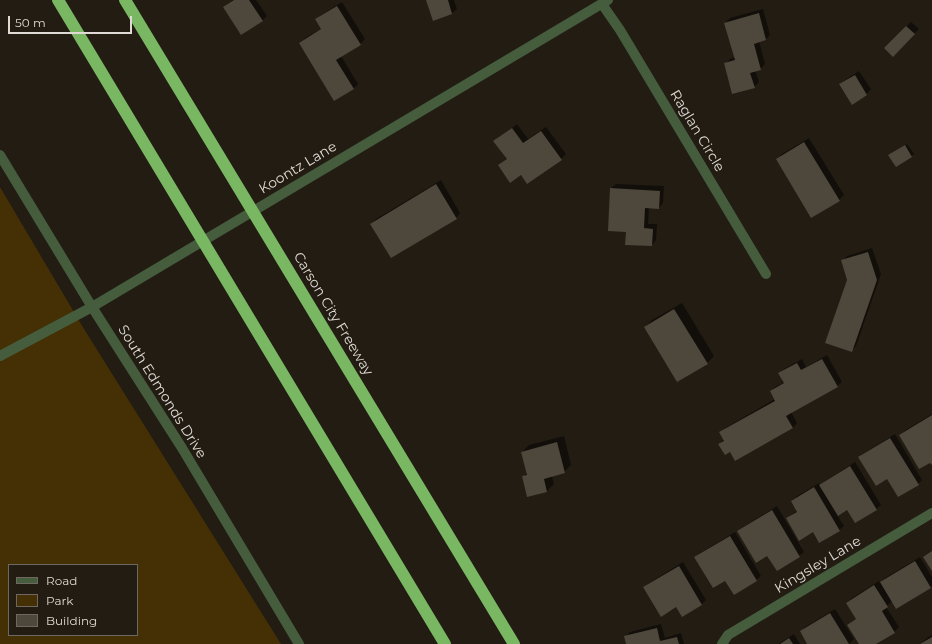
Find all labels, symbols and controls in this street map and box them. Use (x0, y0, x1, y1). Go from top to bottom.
scale bar (10, 8, 134, 34)
text: 50 m (15, 15, 46, 30)
street label: Raglan Circle (666, 87, 728, 175)
street label: Koontz Lane (256, 138, 340, 198)
street label: Carson City Freeway (290, 249, 376, 379)
street label: South Edmonds Drive (114, 322, 210, 462)
street label: Kingsley Lane (772, 533, 864, 597)
legend (8, 564, 138, 636)
text: Road (46, 573, 77, 588)
text: Park (46, 593, 73, 608)
text: Building (46, 613, 97, 628)

